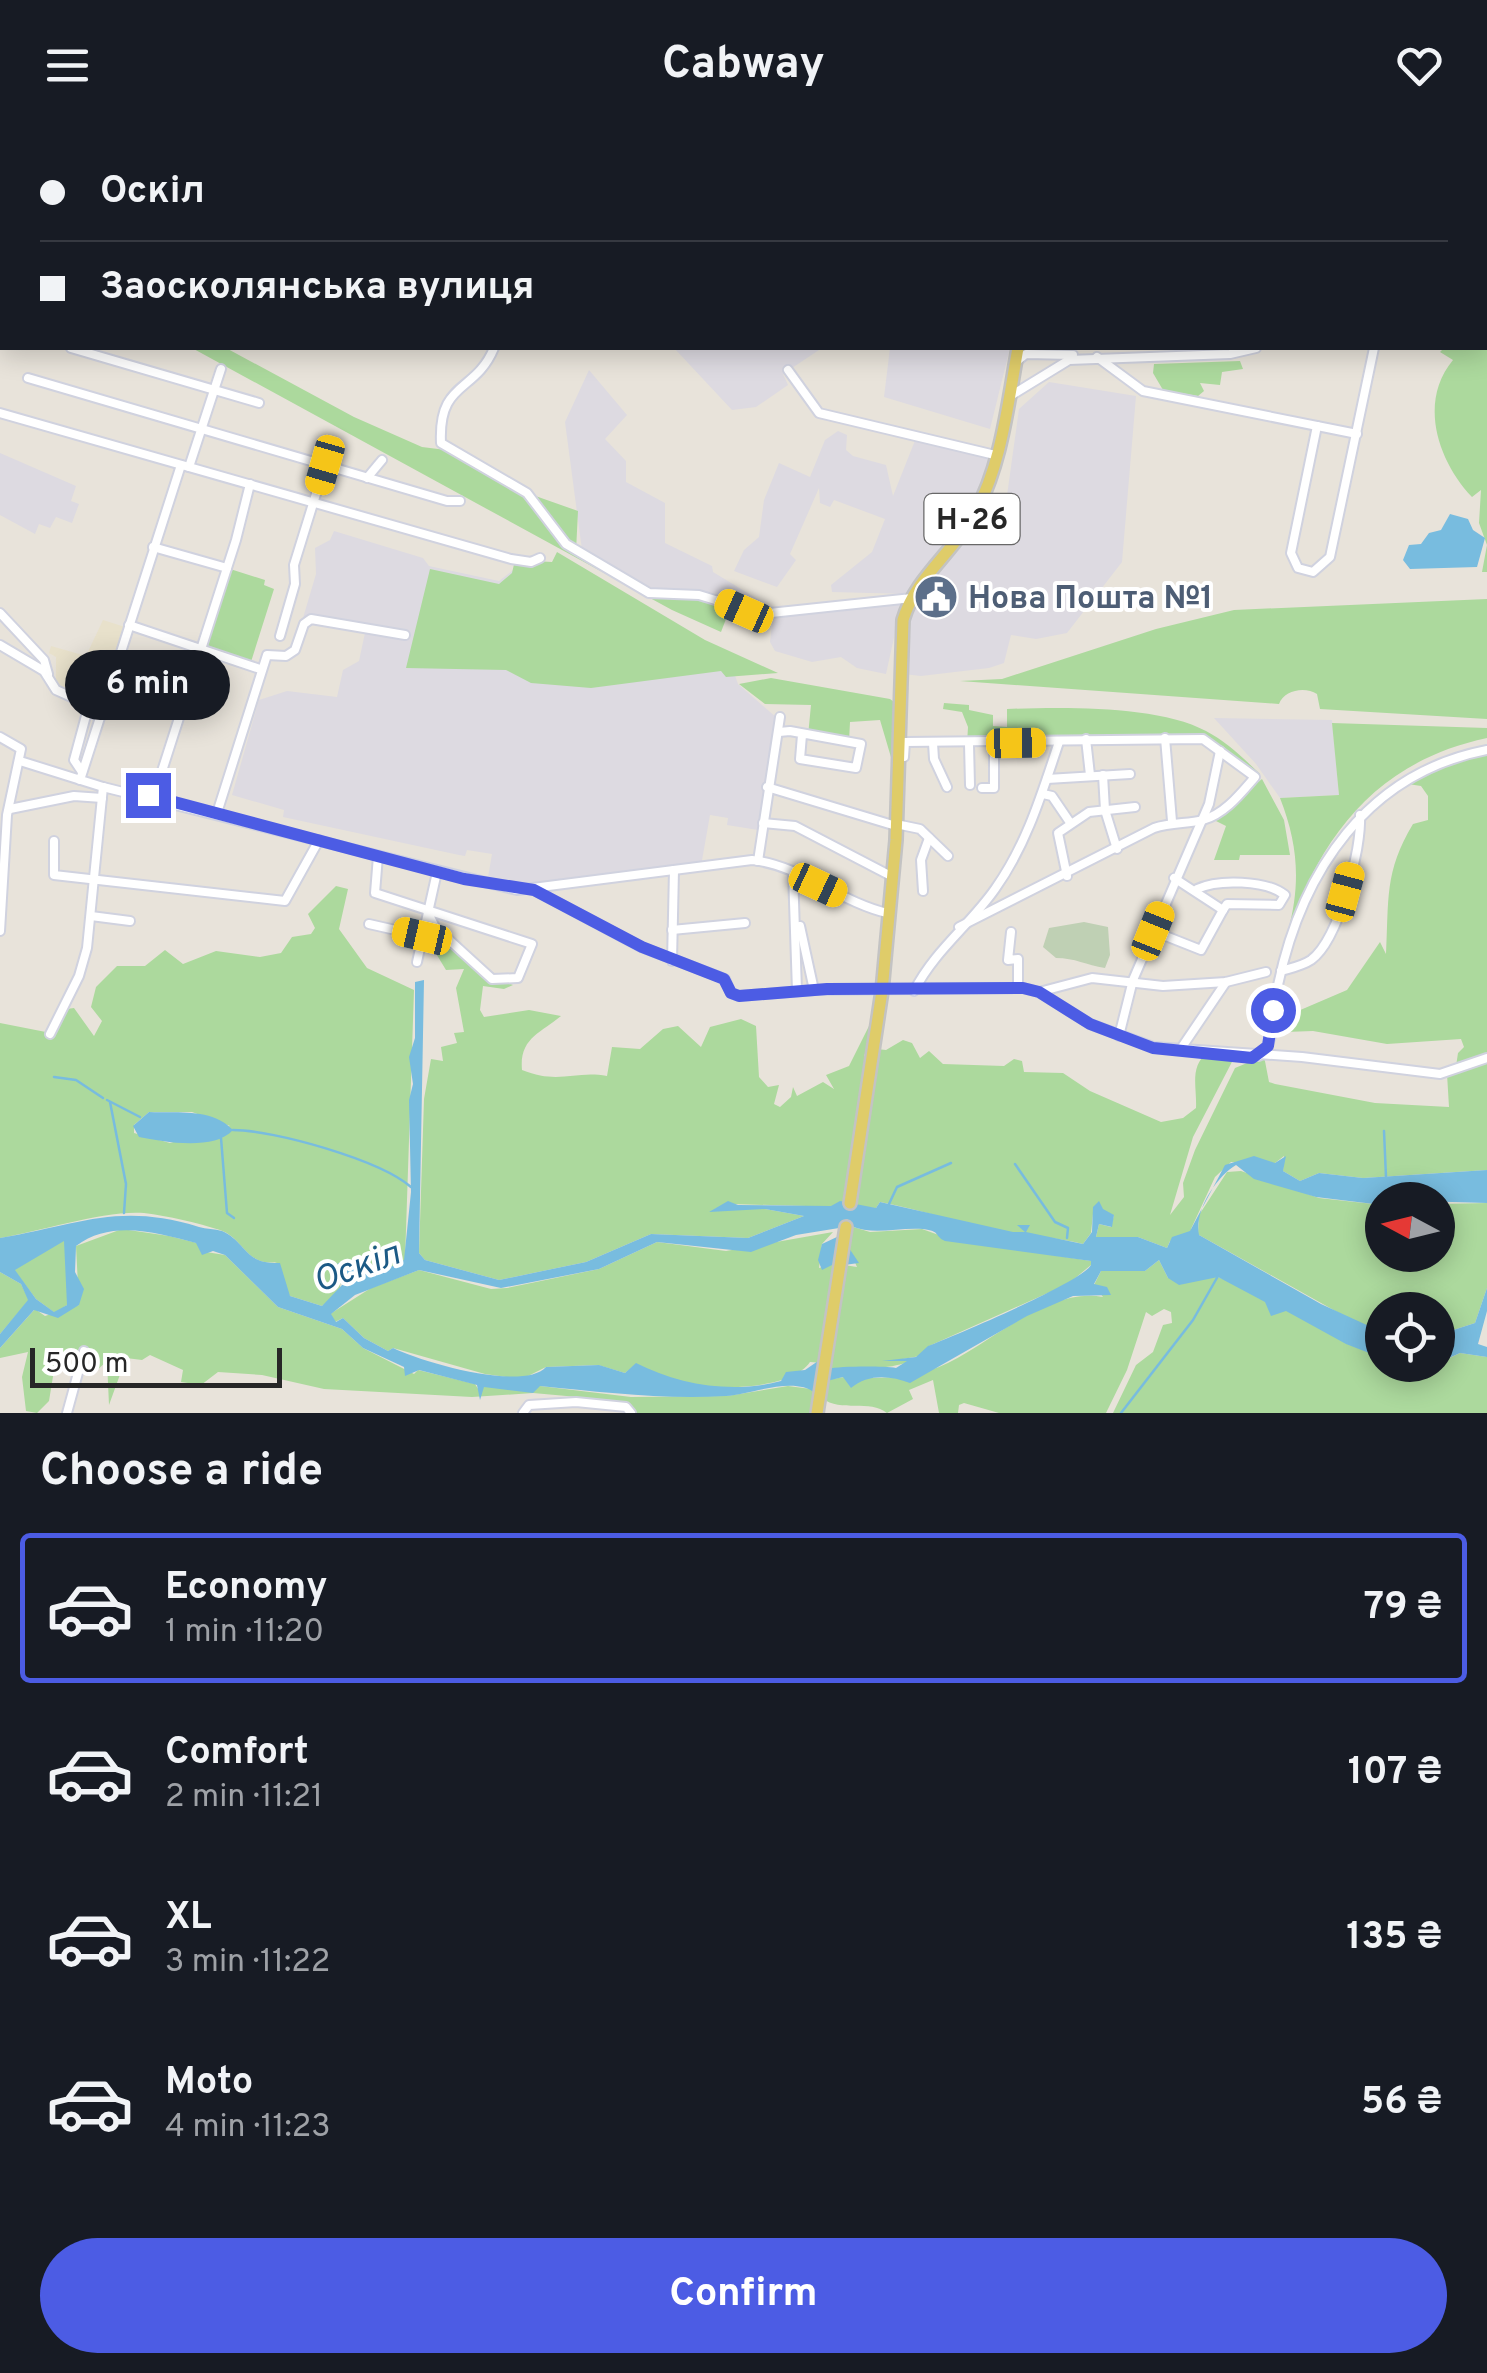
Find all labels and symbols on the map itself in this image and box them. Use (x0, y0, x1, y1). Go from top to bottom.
car (302, 432, 348, 498)
road number: Н-26 (924, 494, 1020, 544)
public building icon: Нова Пошта №1 (913, 574, 959, 620)
place label: Нова Пошта №1 (968, 580, 1213, 620)
car (710, 585, 778, 637)
callout: 6 min (66, 650, 230, 720)
car (986, 727, 1046, 759)
route end (126, 773, 171, 818)
car (784, 859, 852, 911)
car (1323, 859, 1367, 925)
car (1128, 898, 1178, 964)
car (389, 915, 455, 957)
route start (1251, 988, 1296, 1033)
north arrow (1365, 1182, 1455, 1272)
water label: Оскіл (308, 1233, 407, 1305)
scale bar (30, 1343, 282, 1388)

